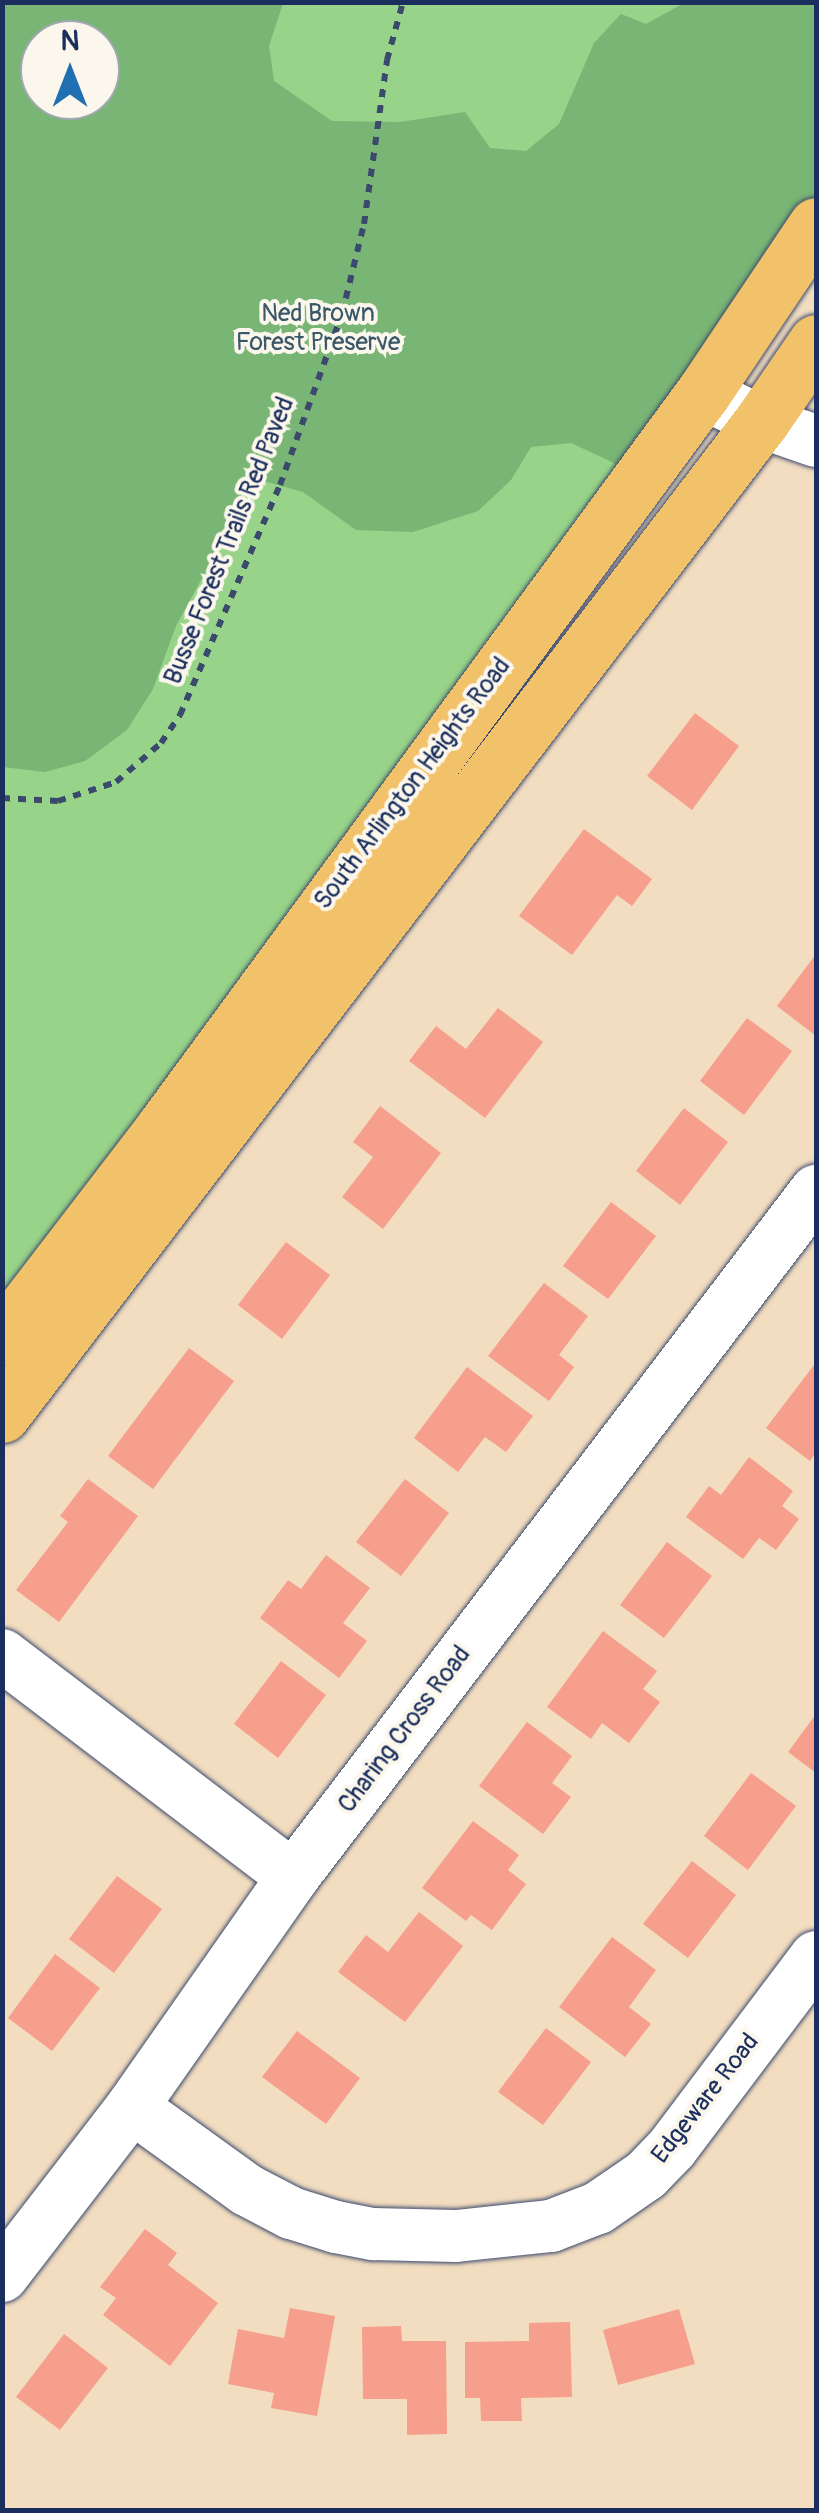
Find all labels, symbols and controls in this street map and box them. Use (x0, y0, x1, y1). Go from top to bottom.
north arrow (20, 20, 120, 120)
text: N (61, 24, 79, 59)
park label: Ned Brown Forest Preserve (236, 300, 400, 359)
street label: Busse Forest Trails Red Paved (159, 393, 301, 689)
street label: South Arlington Heights Road (309, 652, 517, 916)
street label: Charing Cross Road (333, 1641, 477, 1819)
street label: Edgeware Road (646, 2028, 766, 2170)

